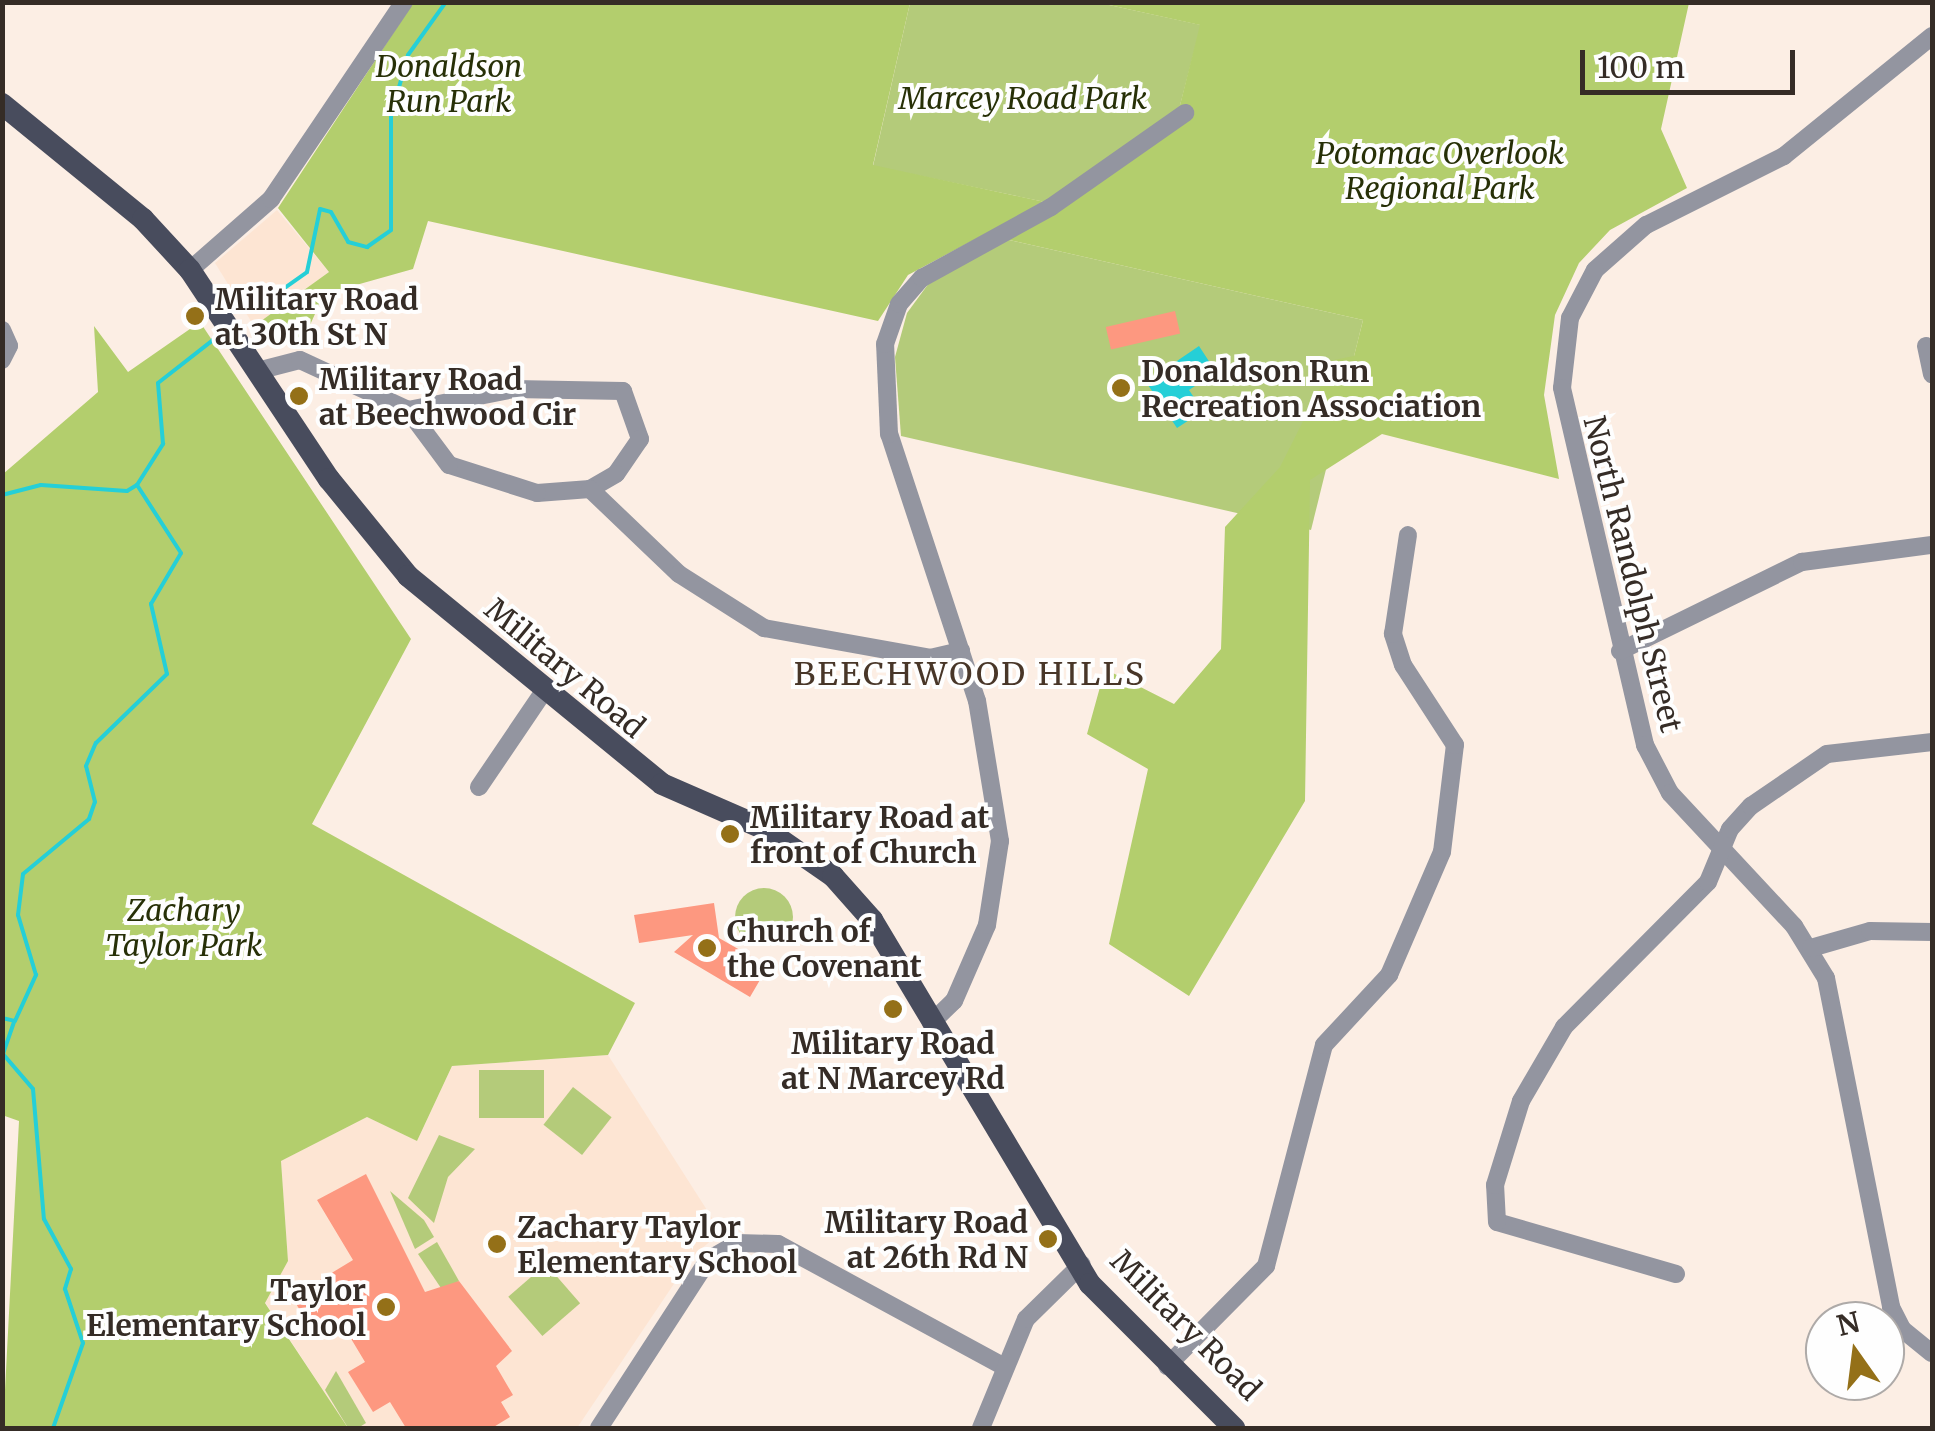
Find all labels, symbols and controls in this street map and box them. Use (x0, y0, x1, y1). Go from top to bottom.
scale bar (1585, 30, 1800, 92)
park label: Donaldson Run Park (376, 48, 522, 118)
text: 100 m (1597, 48, 1685, 86)
park label: Marcey Road Park (899, 80, 1147, 116)
park label: Potomac Overlook Regional Park (1316, 135, 1564, 206)
place label: Military Road at 30th St N (215, 281, 419, 352)
marker: Military Road at 30th St N (184, 305, 206, 327)
place label: Donaldson Run Recreation Association (1141, 353, 1481, 424)
place label: Military Road at Beechwood Cir (319, 361, 576, 432)
marker: Donaldson Run Recreation Association (1110, 377, 1132, 399)
marker: Military Road at Beechwood Cir (288, 385, 310, 407)
street label: North Randolph Street (1576, 412, 1690, 736)
street label: Military Road (478, 591, 652, 745)
district label: BEECHWOOD HILLS (794, 655, 1146, 693)
place label: Military Road at front of Church (750, 799, 989, 870)
marker: Military Road at front of Church (719, 823, 741, 845)
park label: Zachary Taylor Park (106, 892, 262, 962)
place label: Church of the Covenant (727, 913, 922, 984)
marker: Church of the Covenant (696, 937, 718, 959)
marker: Military Road at N Marcey Rd (882, 998, 904, 1020)
place label: Military Road at N Marcey Rd (781, 1025, 1005, 1096)
place label: Military Road at 26th Rd N (824, 1204, 1028, 1274)
place label: Zachary Taylor Elementary School (517, 1209, 797, 1280)
marker: Military Road at 26th Rd N (1037, 1228, 1059, 1250)
marker: Zachary Taylor Elementary School (486, 1233, 508, 1255)
street label: Military Road (1104, 1243, 1268, 1407)
place label: Taylor Elementary School (86, 1272, 366, 1342)
marker: Taylor Elementary School (375, 1296, 397, 1318)
north arrow (1805, 1301, 1905, 1401)
text: N (1833, 1304, 1863, 1344)

